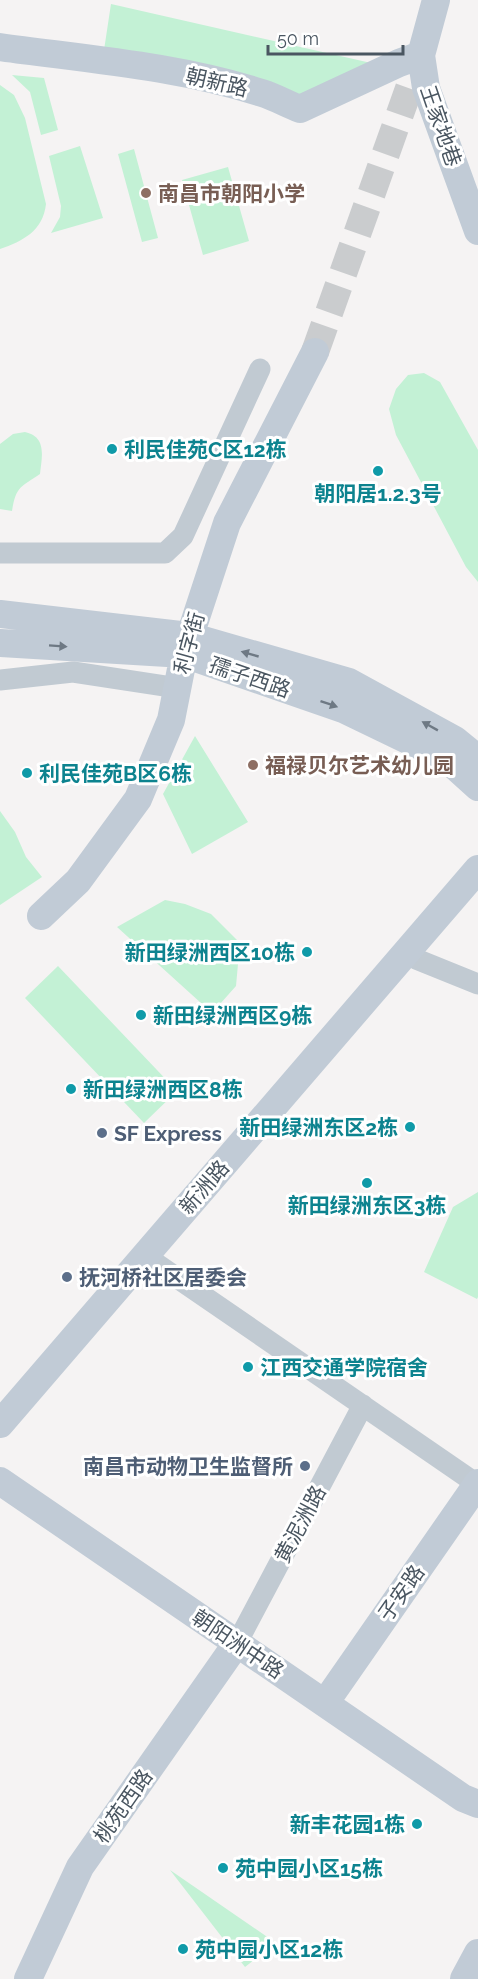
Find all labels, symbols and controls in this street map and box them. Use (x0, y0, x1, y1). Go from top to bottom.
scale bar (268, 18, 403, 56)
text: 50 m (277, 28, 319, 49)
street label: 朝新路 (183, 63, 251, 101)
street label: 王家地巷 (416, 82, 466, 170)
place label: 南昌市朝阳小学 (158, 181, 305, 206)
marker: 南昌市朝阳小学 (139, 186, 153, 200)
place label: 利民佳苑C区12栋 (124, 437, 287, 462)
marker: 利民佳苑C区12栋 (105, 442, 119, 456)
marker: 朝阳居1.2.3号 (371, 464, 385, 478)
place label: 朝阳居1.2.3号 (314, 481, 442, 506)
street label: 利字街 (169, 609, 209, 677)
one-way arrow (49, 641, 68, 650)
one-way arrow (241, 649, 259, 658)
street label: 孺子西路 (206, 652, 294, 702)
one-way arrow (320, 700, 338, 710)
one-way arrow (421, 721, 438, 731)
place label: 福禄贝尔艺术幼儿园 (265, 753, 454, 778)
marker: 福禄贝尔艺术幼儿园 (246, 758, 260, 772)
place label: 利民佳苑B区6栋 (39, 761, 192, 786)
marker: 利民佳苑B区6栋 (20, 766, 34, 780)
place label: 新田绿洲西区10栋 (125, 940, 295, 965)
marker: 新田绿洲西区10栋 (300, 945, 314, 959)
place label: 新田绿洲西区9栋 (153, 1003, 312, 1028)
marker: 新田绿洲西区9栋 (134, 1008, 148, 1022)
place label: 新田绿洲西区8栋 (83, 1077, 243, 1102)
marker: 新田绿洲西区8栋 (64, 1082, 78, 1096)
place label: 新田绿洲东区2栋 (239, 1115, 398, 1140)
marker: 新田绿洲东区2栋 (403, 1120, 417, 1134)
place label: SF Express (114, 1121, 222, 1146)
marker: SF Express (95, 1126, 109, 1140)
street label: 新洲路 (174, 1155, 234, 1219)
marker: 新田绿洲东区3栋 (360, 1176, 374, 1190)
place label: 新田绿洲东区3栋 (288, 1193, 446, 1218)
place label: 抚河桥社区居委会 (79, 1265, 247, 1290)
marker: 抚河桥社区居委会 (60, 1270, 74, 1284)
place label: 江西交通学院宿舍 (260, 1355, 428, 1380)
marker: 江西交通学院宿舍 (241, 1360, 255, 1374)
place label: 南昌市动物卫生监督所 (83, 1454, 293, 1479)
marker: 南昌市动物卫生监督所 (298, 1459, 312, 1473)
street label: 黄泥洲路 (269, 1481, 331, 1567)
street label: 子安路 (373, 1560, 429, 1626)
street label: 朝阳洲中路 (187, 1604, 289, 1684)
street label: 桃苑西路 (89, 1764, 157, 1848)
place label: 新丰花园1栋 (290, 1812, 405, 1837)
marker: 新丰花园1栋 (410, 1817, 424, 1831)
place label: 苑中园小区15栋 (235, 1856, 383, 1881)
marker: 苑中园小区15栋 (216, 1861, 230, 1875)
place label: 苑中园小区12栋 (195, 1937, 343, 1962)
marker: 苑中园小区12栋 (176, 1942, 190, 1956)

